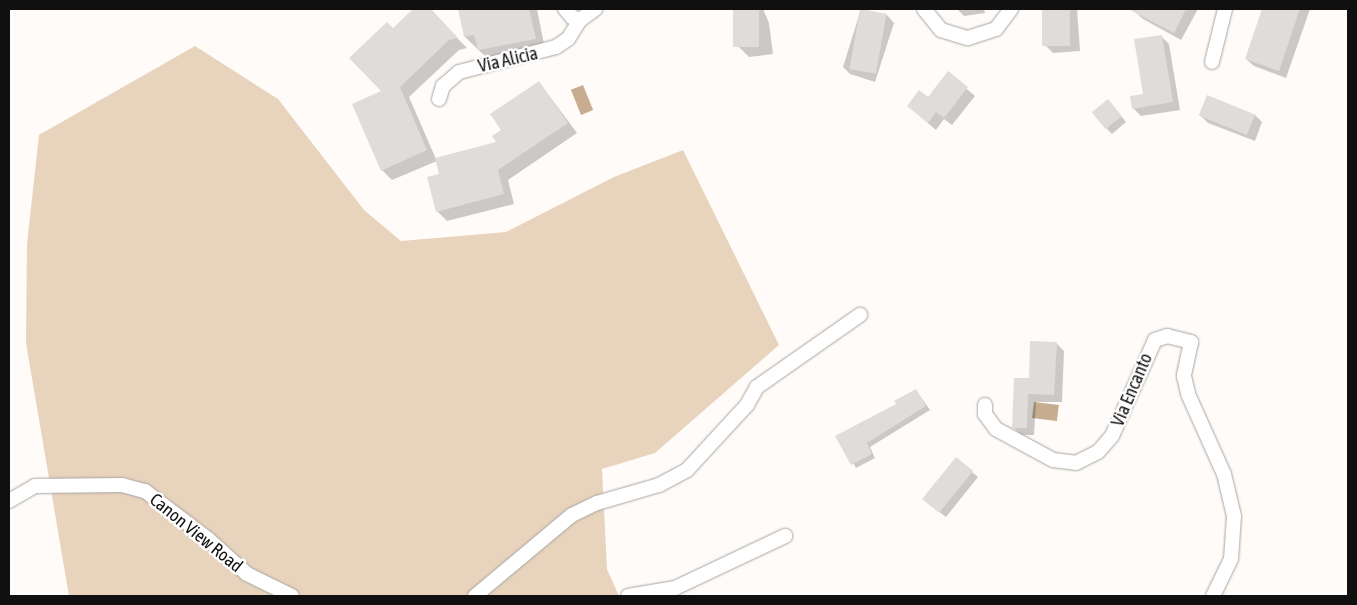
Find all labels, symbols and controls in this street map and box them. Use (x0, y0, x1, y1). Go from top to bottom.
street label: Via Alicia (476, 43, 540, 77)
street label: Via Encanto (1107, 350, 1157, 430)
street label: Canon View Road (145, 489, 247, 577)

